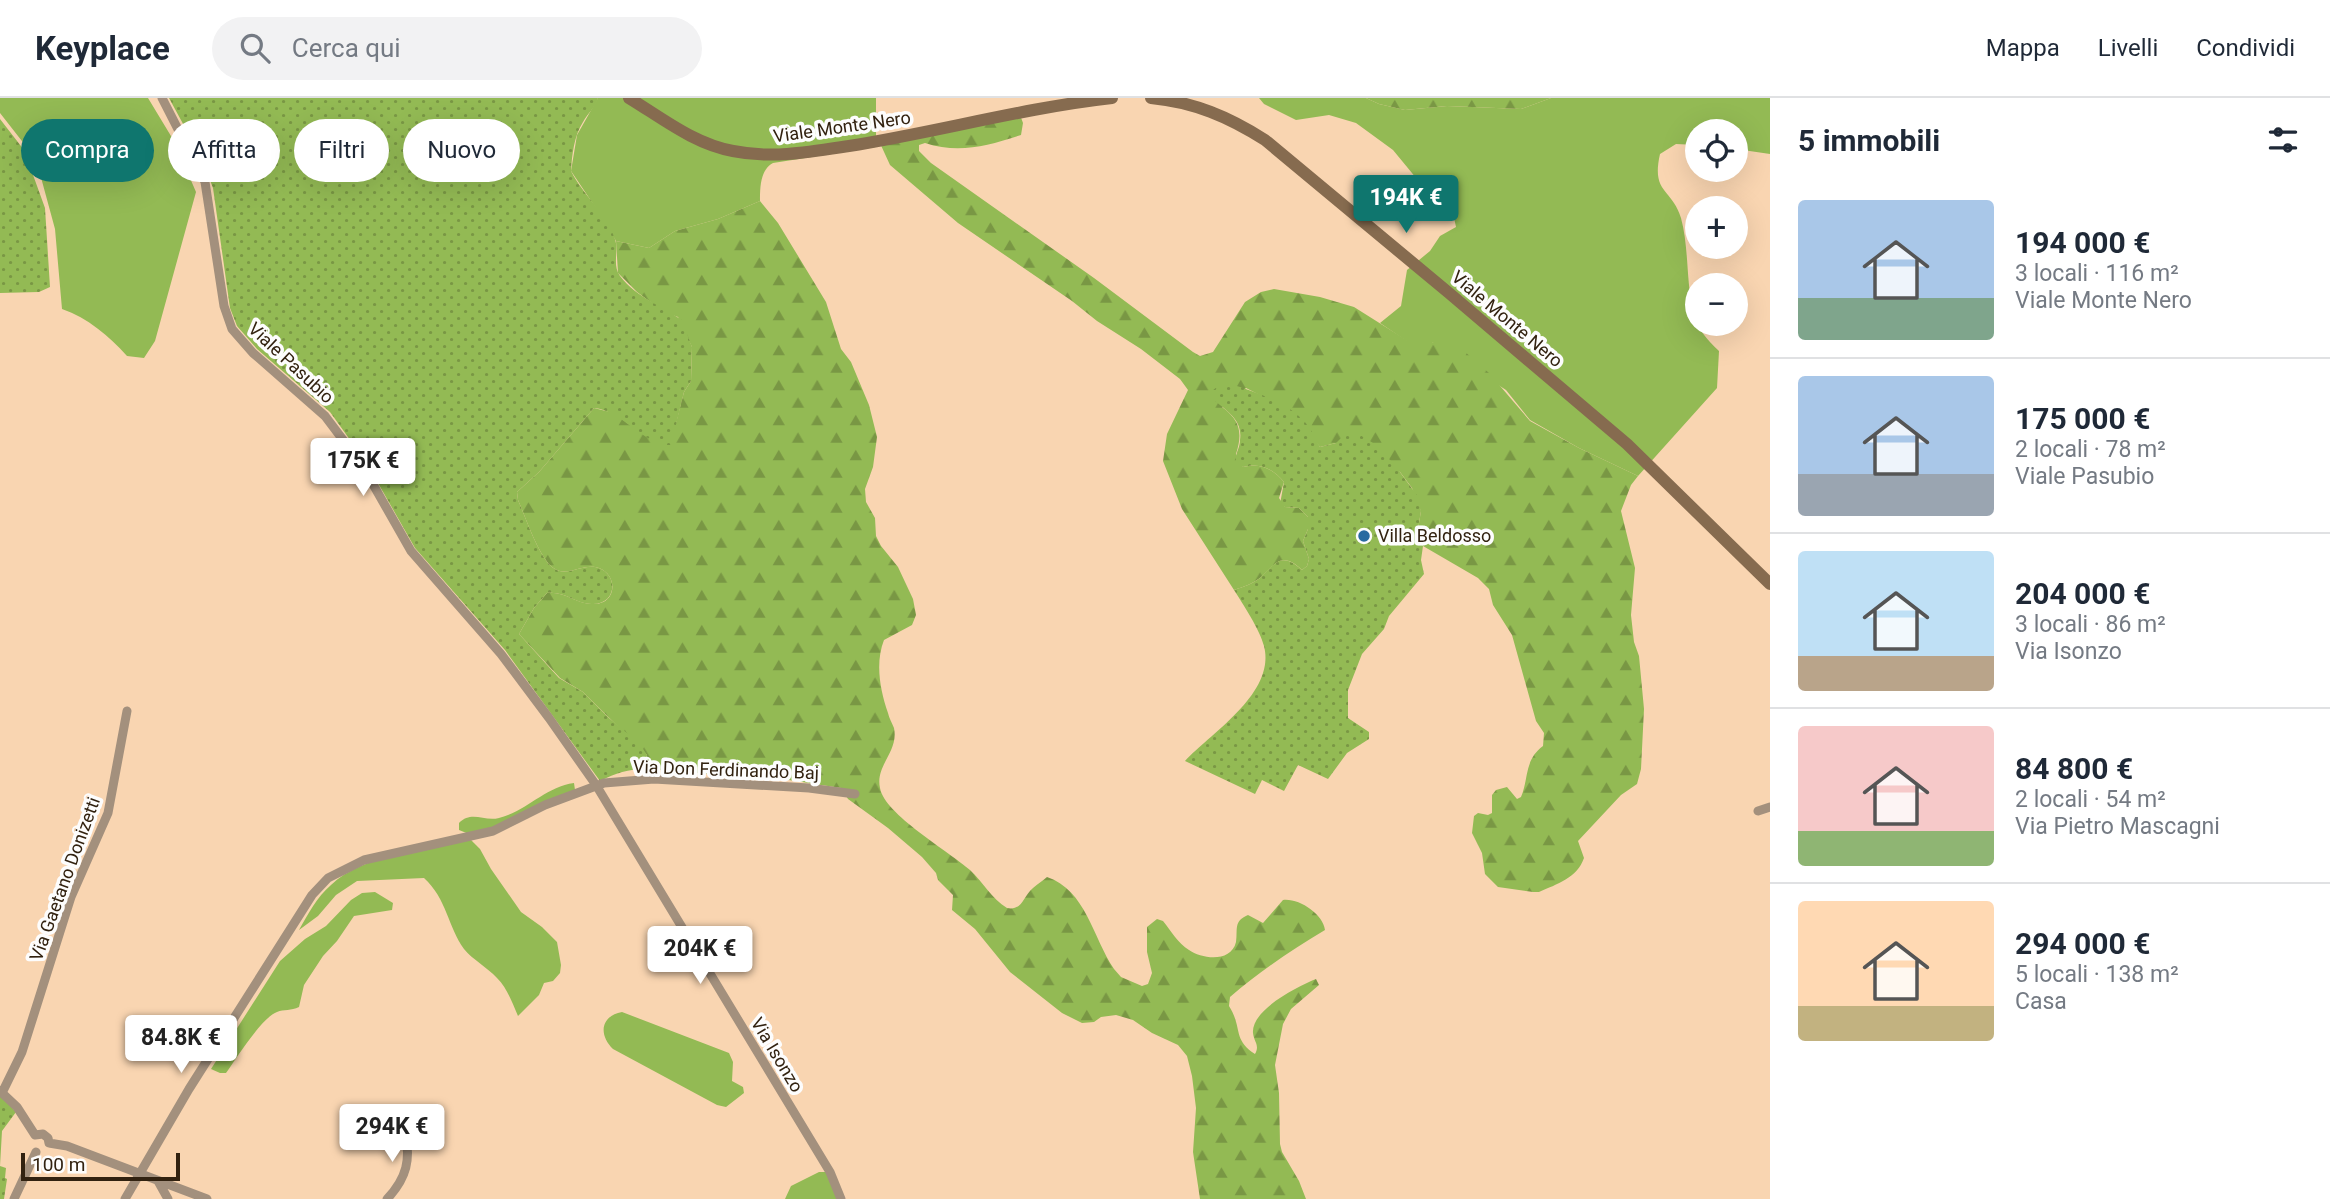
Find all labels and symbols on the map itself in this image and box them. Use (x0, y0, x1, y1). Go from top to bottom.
street label: Viale Monte Nero (772, 106, 912, 147)
pin: 194K € (1349, 176, 1463, 235)
street label: Viale Monte Nero (1448, 266, 1567, 371)
street label: Viale Pasubio (244, 318, 338, 407)
pin: 175K € (306, 438, 420, 498)
place label: Villa Beldosso (1378, 525, 1491, 546)
marker: Villa Beldosso (1356, 528, 1372, 544)
street label: Via Don Ferdinando Baj (633, 756, 819, 783)
street label: Via Gaetano Donizetti (25, 794, 104, 964)
pin: 204K € (643, 926, 757, 986)
street label: Via Isonzo (747, 1014, 808, 1096)
pin: 84.8K € (116, 1016, 246, 1075)
pin: 294K € (335, 1104, 449, 1164)
scale bar (21, 1150, 180, 1182)

